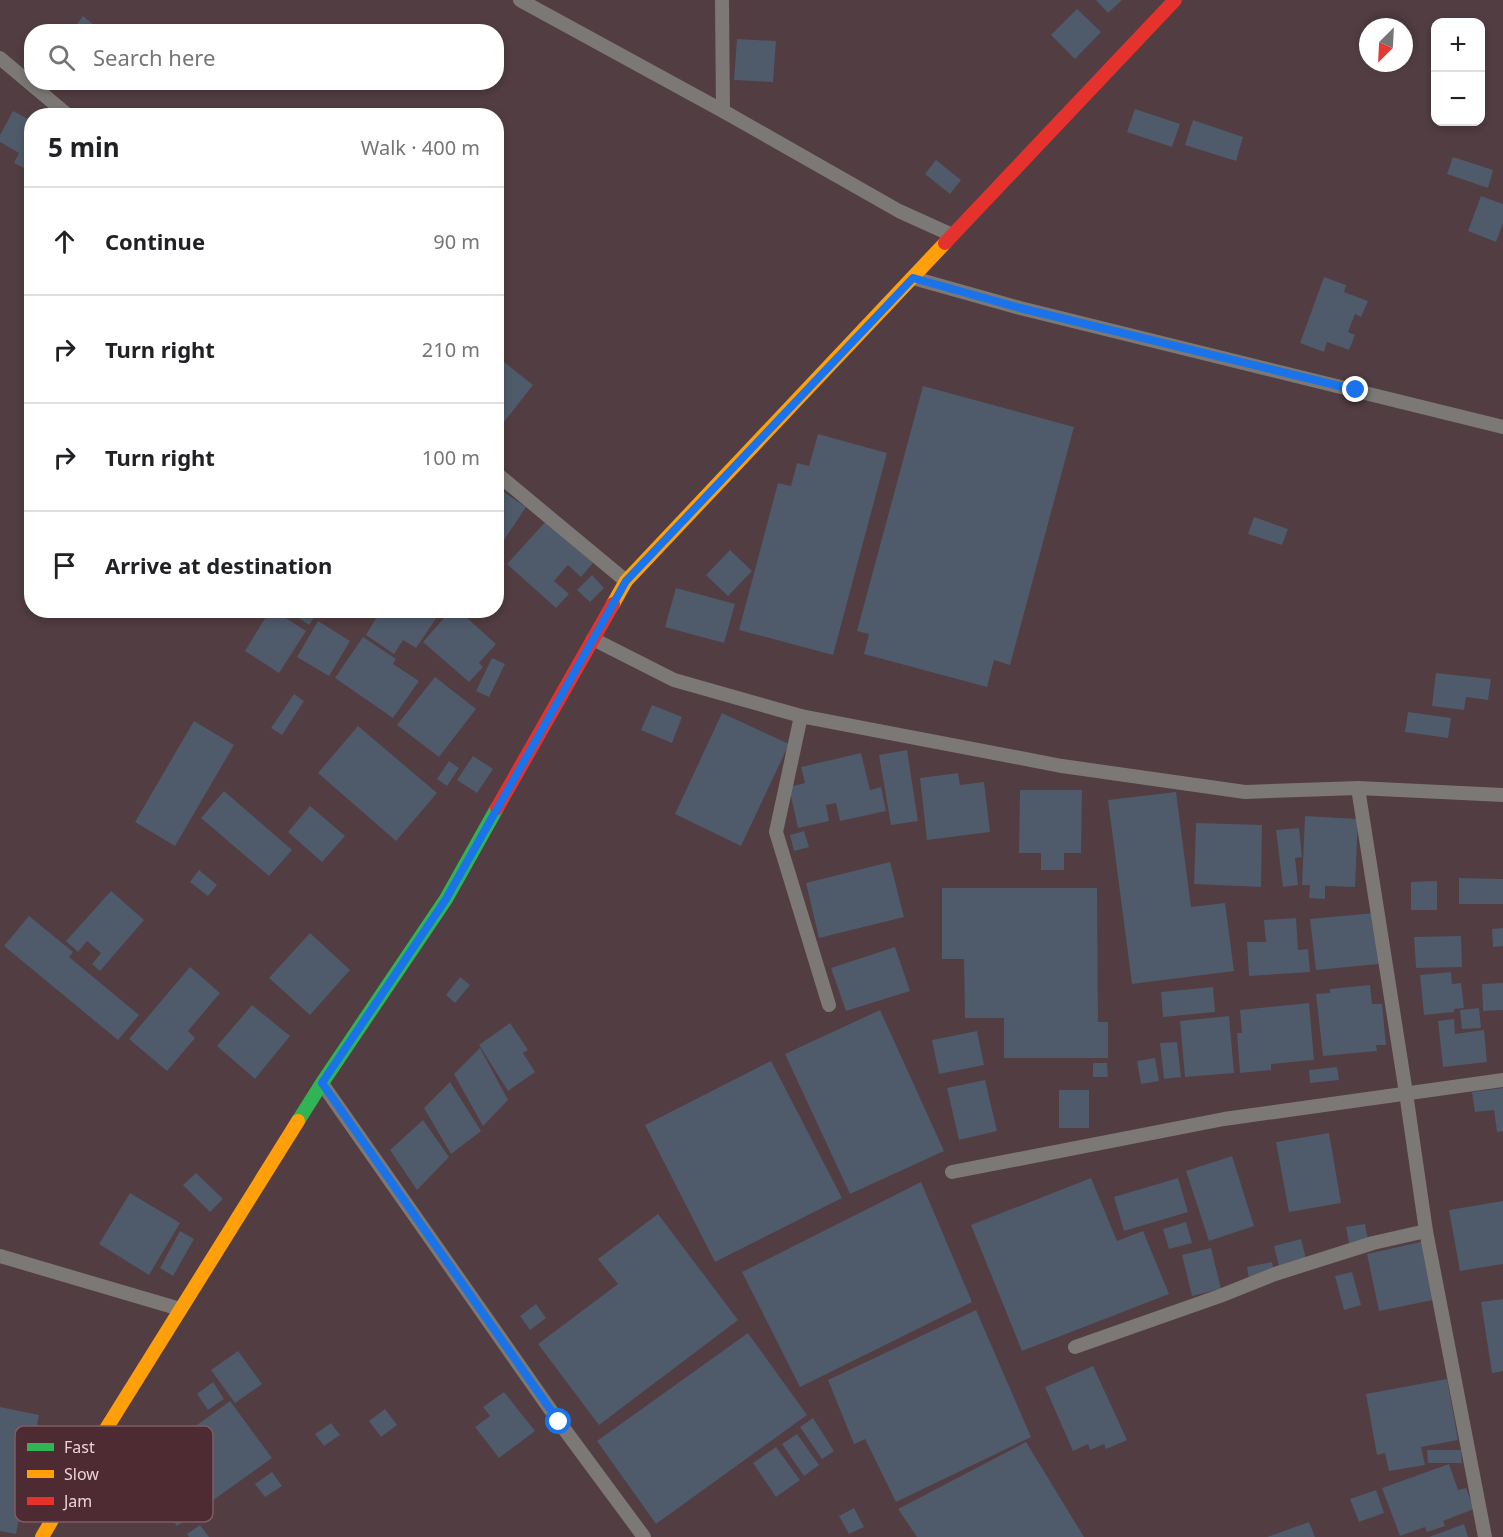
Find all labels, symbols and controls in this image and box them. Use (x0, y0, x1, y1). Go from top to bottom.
north arrow (1359, 18, 1413, 72)
map controls (1431, 18, 1485, 126)
button: + (1431, 18, 1485, 72)
search box (24, 24, 504, 90)
icon: search (45, 41, 78, 74)
text: Search here (93, 42, 215, 72)
button: − (1431, 72, 1485, 126)
text: 5 min (48, 129, 120, 165)
text: Walk · 400 m (361, 134, 480, 161)
icon: ahead (48, 225, 81, 258)
text: Continue (105, 226, 205, 256)
text: 90 m (433, 228, 480, 255)
icon: right (48, 333, 81, 366)
text: Turn right (105, 334, 215, 364)
text: 210 m (422, 336, 480, 363)
route end (1342, 376, 1368, 402)
icon: right (48, 441, 81, 474)
text: Turn right (105, 442, 215, 472)
text: 100 m (422, 444, 480, 471)
icon: arrive (48, 549, 81, 582)
text: Arrive at destination (105, 550, 332, 580)
route start (545, 1408, 571, 1434)
legend (15, 1426, 213, 1522)
text: Fast (64, 1436, 95, 1458)
text: Slow (64, 1463, 99, 1485)
text: Jam (62, 1490, 92, 1512)

